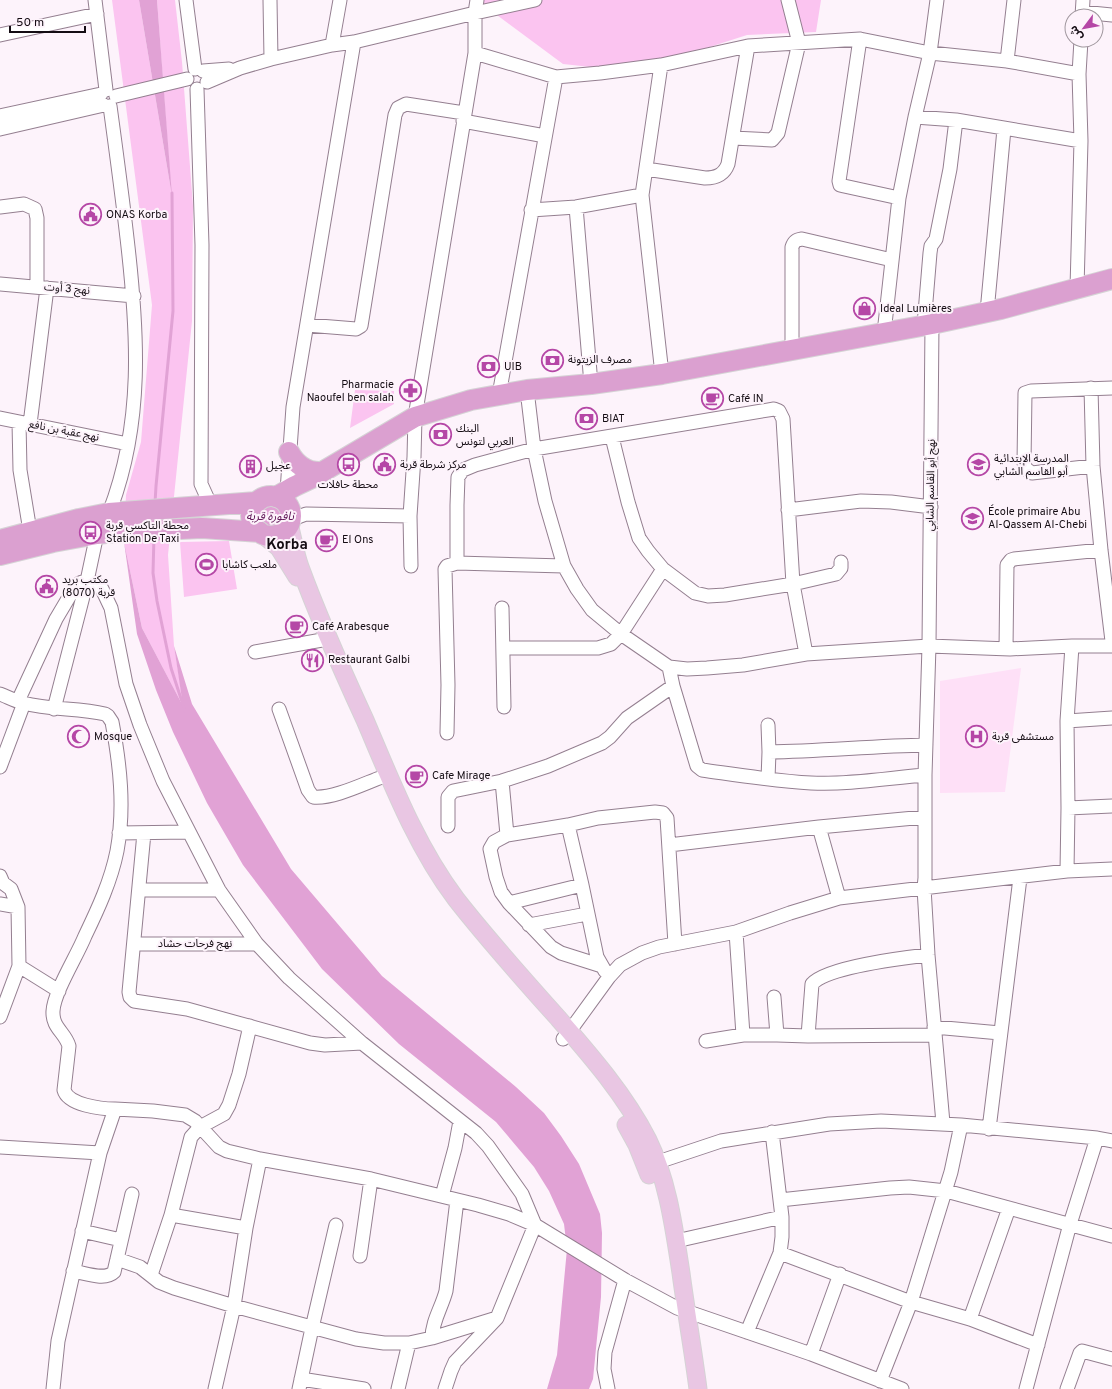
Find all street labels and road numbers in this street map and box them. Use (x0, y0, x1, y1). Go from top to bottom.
street label: نهج 3 أوت (44, 280, 91, 298)
street label: نهج عقبة بن نافع (28, 417, 100, 445)
street label: نهج أبو القاسم الشابي (923, 439, 940, 531)
street label: نهج فرحات حشاد (158, 937, 232, 951)

